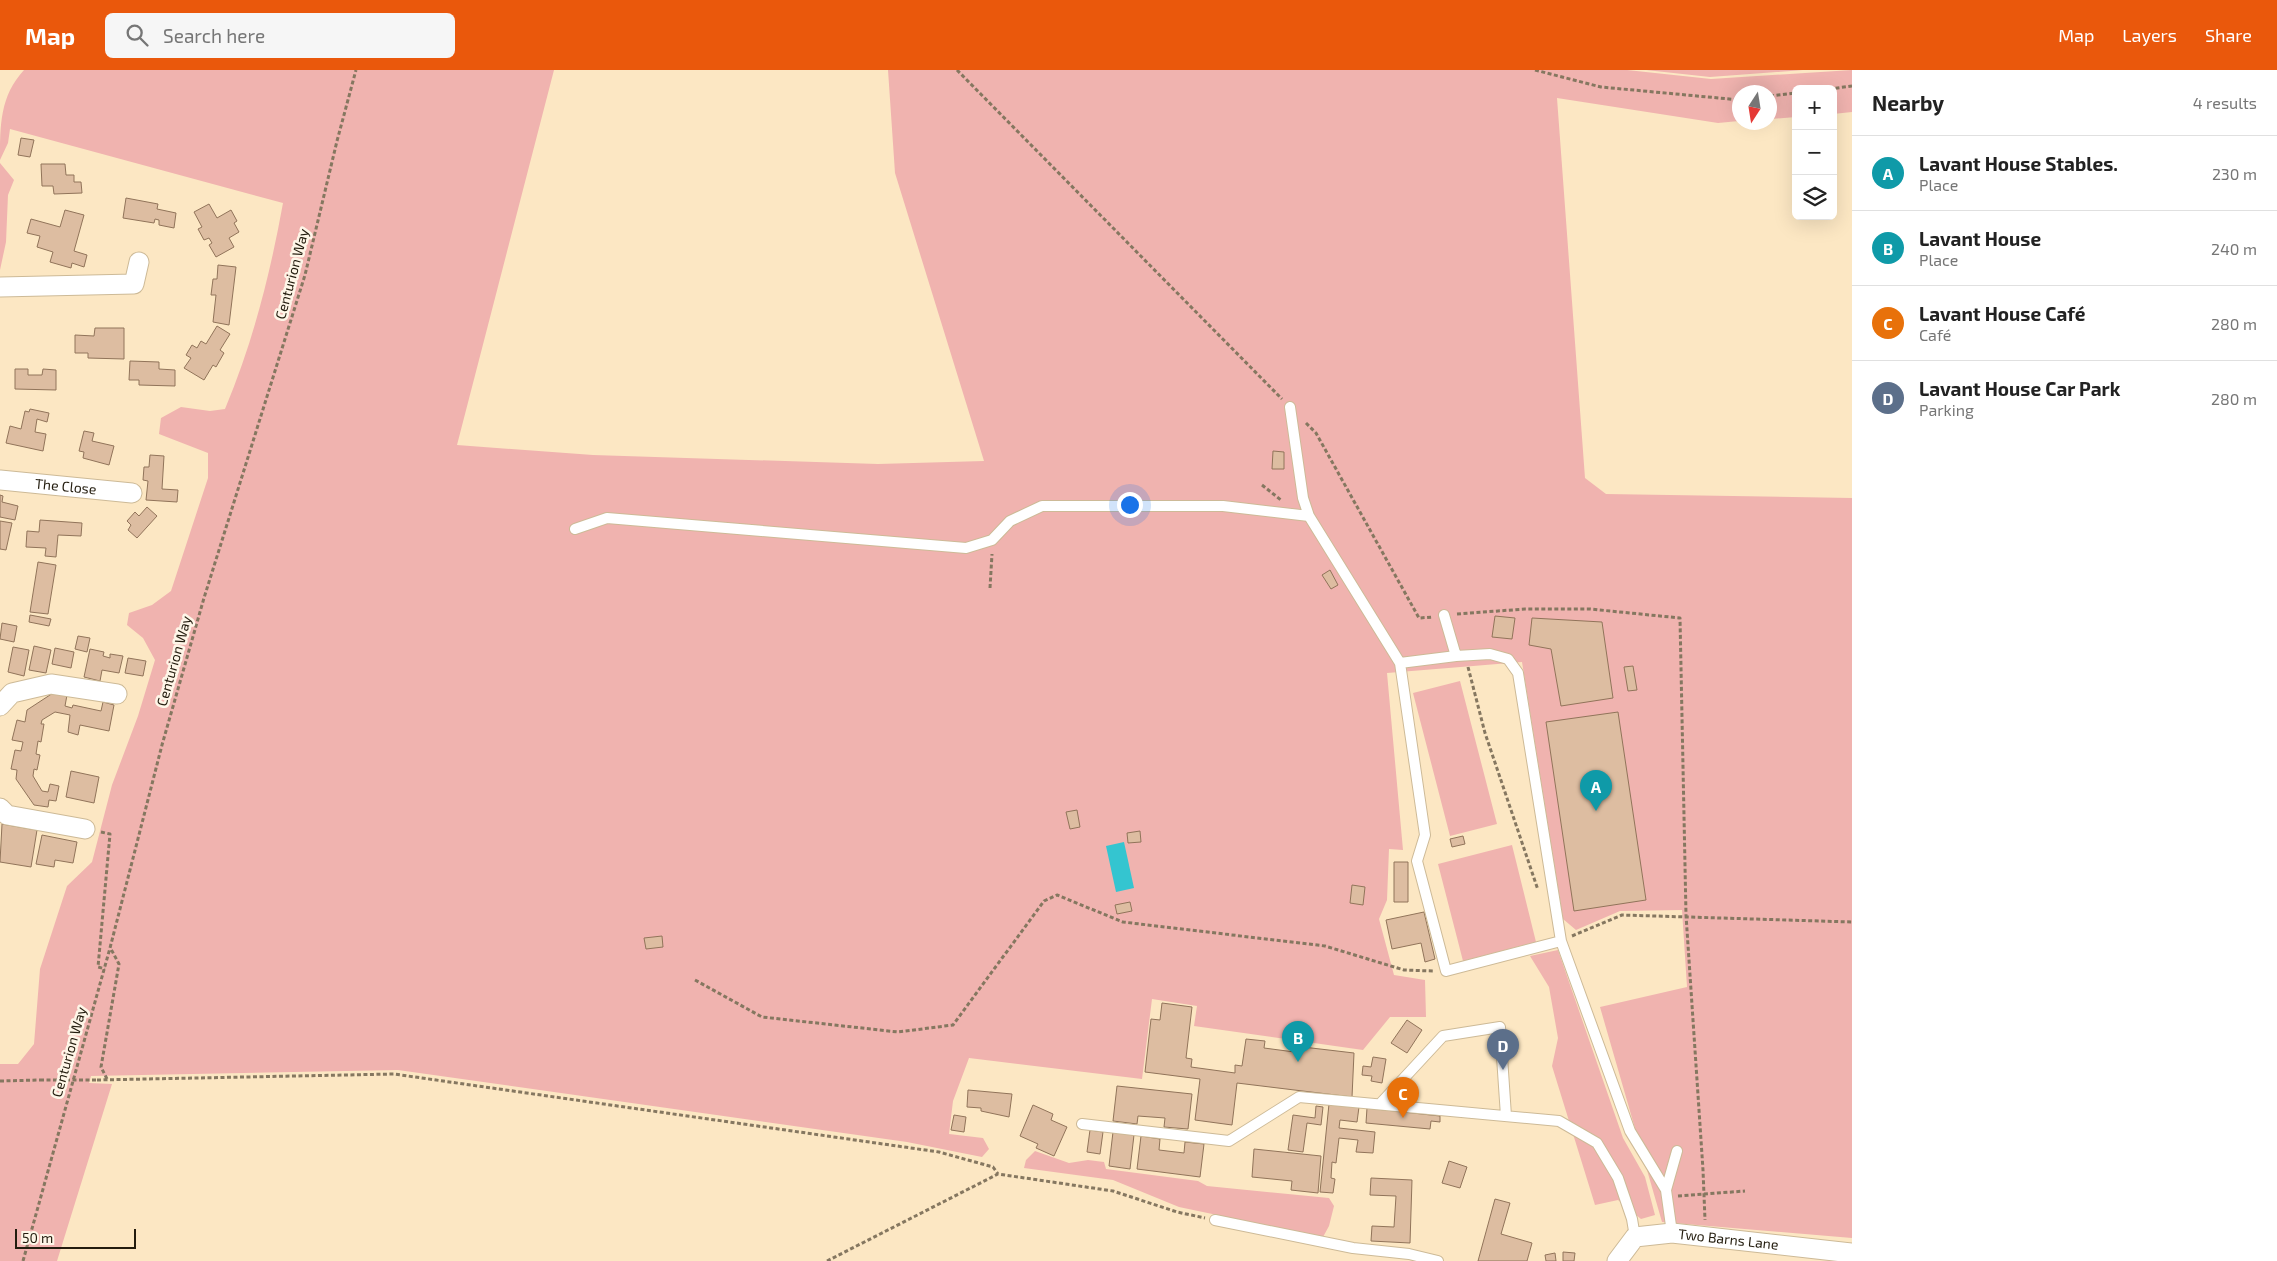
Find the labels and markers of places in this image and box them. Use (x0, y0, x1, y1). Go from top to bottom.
pin: A (1580, 770, 1612, 811)
pin: B (1282, 1021, 1314, 1062)
pin: D (1487, 1029, 1519, 1070)
pin: C (1387, 1077, 1419, 1118)

